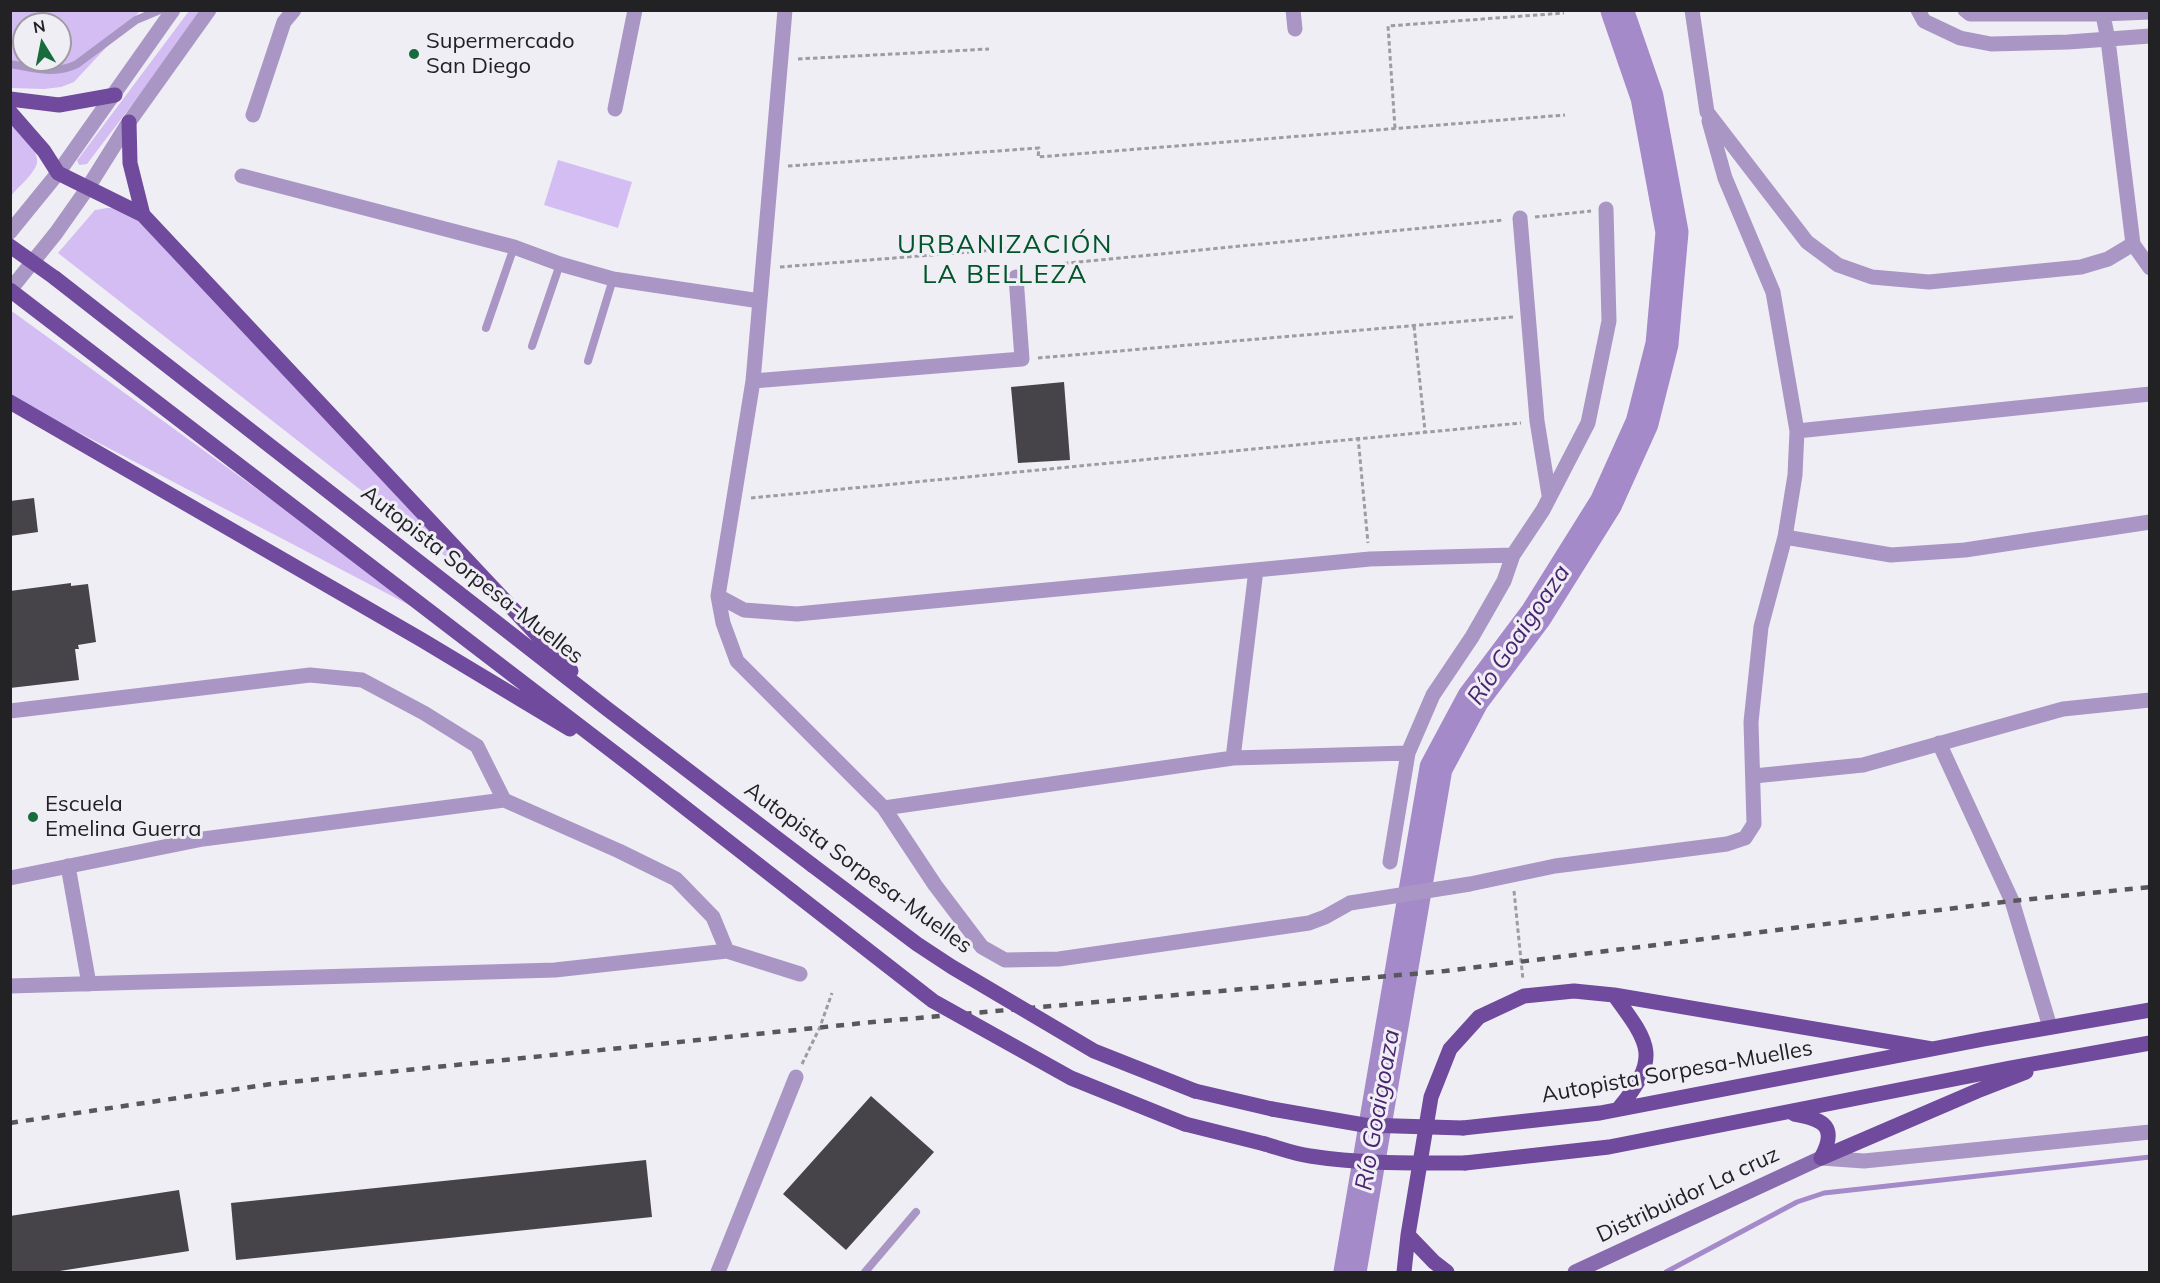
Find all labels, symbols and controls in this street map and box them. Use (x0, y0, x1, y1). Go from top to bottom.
north arrow (12, 12, 72, 72)
text: N (32, 15, 47, 37)
place label: Supermercado San Diego (426, 28, 574, 80)
marker: Supermercado San Diego (407, 47, 421, 61)
district label: URBANIZACIÓN LA BELLEZA (897, 229, 1113, 290)
street label: Autopista Sorpesa-Muelles (356, 480, 588, 670)
water label: Río Goaigoaza (1461, 559, 1577, 711)
street label: Autopista Sorpesa-Muelles (739, 777, 977, 959)
place label: Escuela Emelina Guerra (45, 791, 201, 842)
marker: Escuela Emelina Guerra (26, 810, 40, 824)
water label: Río Goaigoaza (1350, 1027, 1406, 1193)
street label: Autopista Sorpesa-Muelles (1539, 1035, 1815, 1109)
street label: Distribuidor La cruz (1593, 1141, 1783, 1249)

